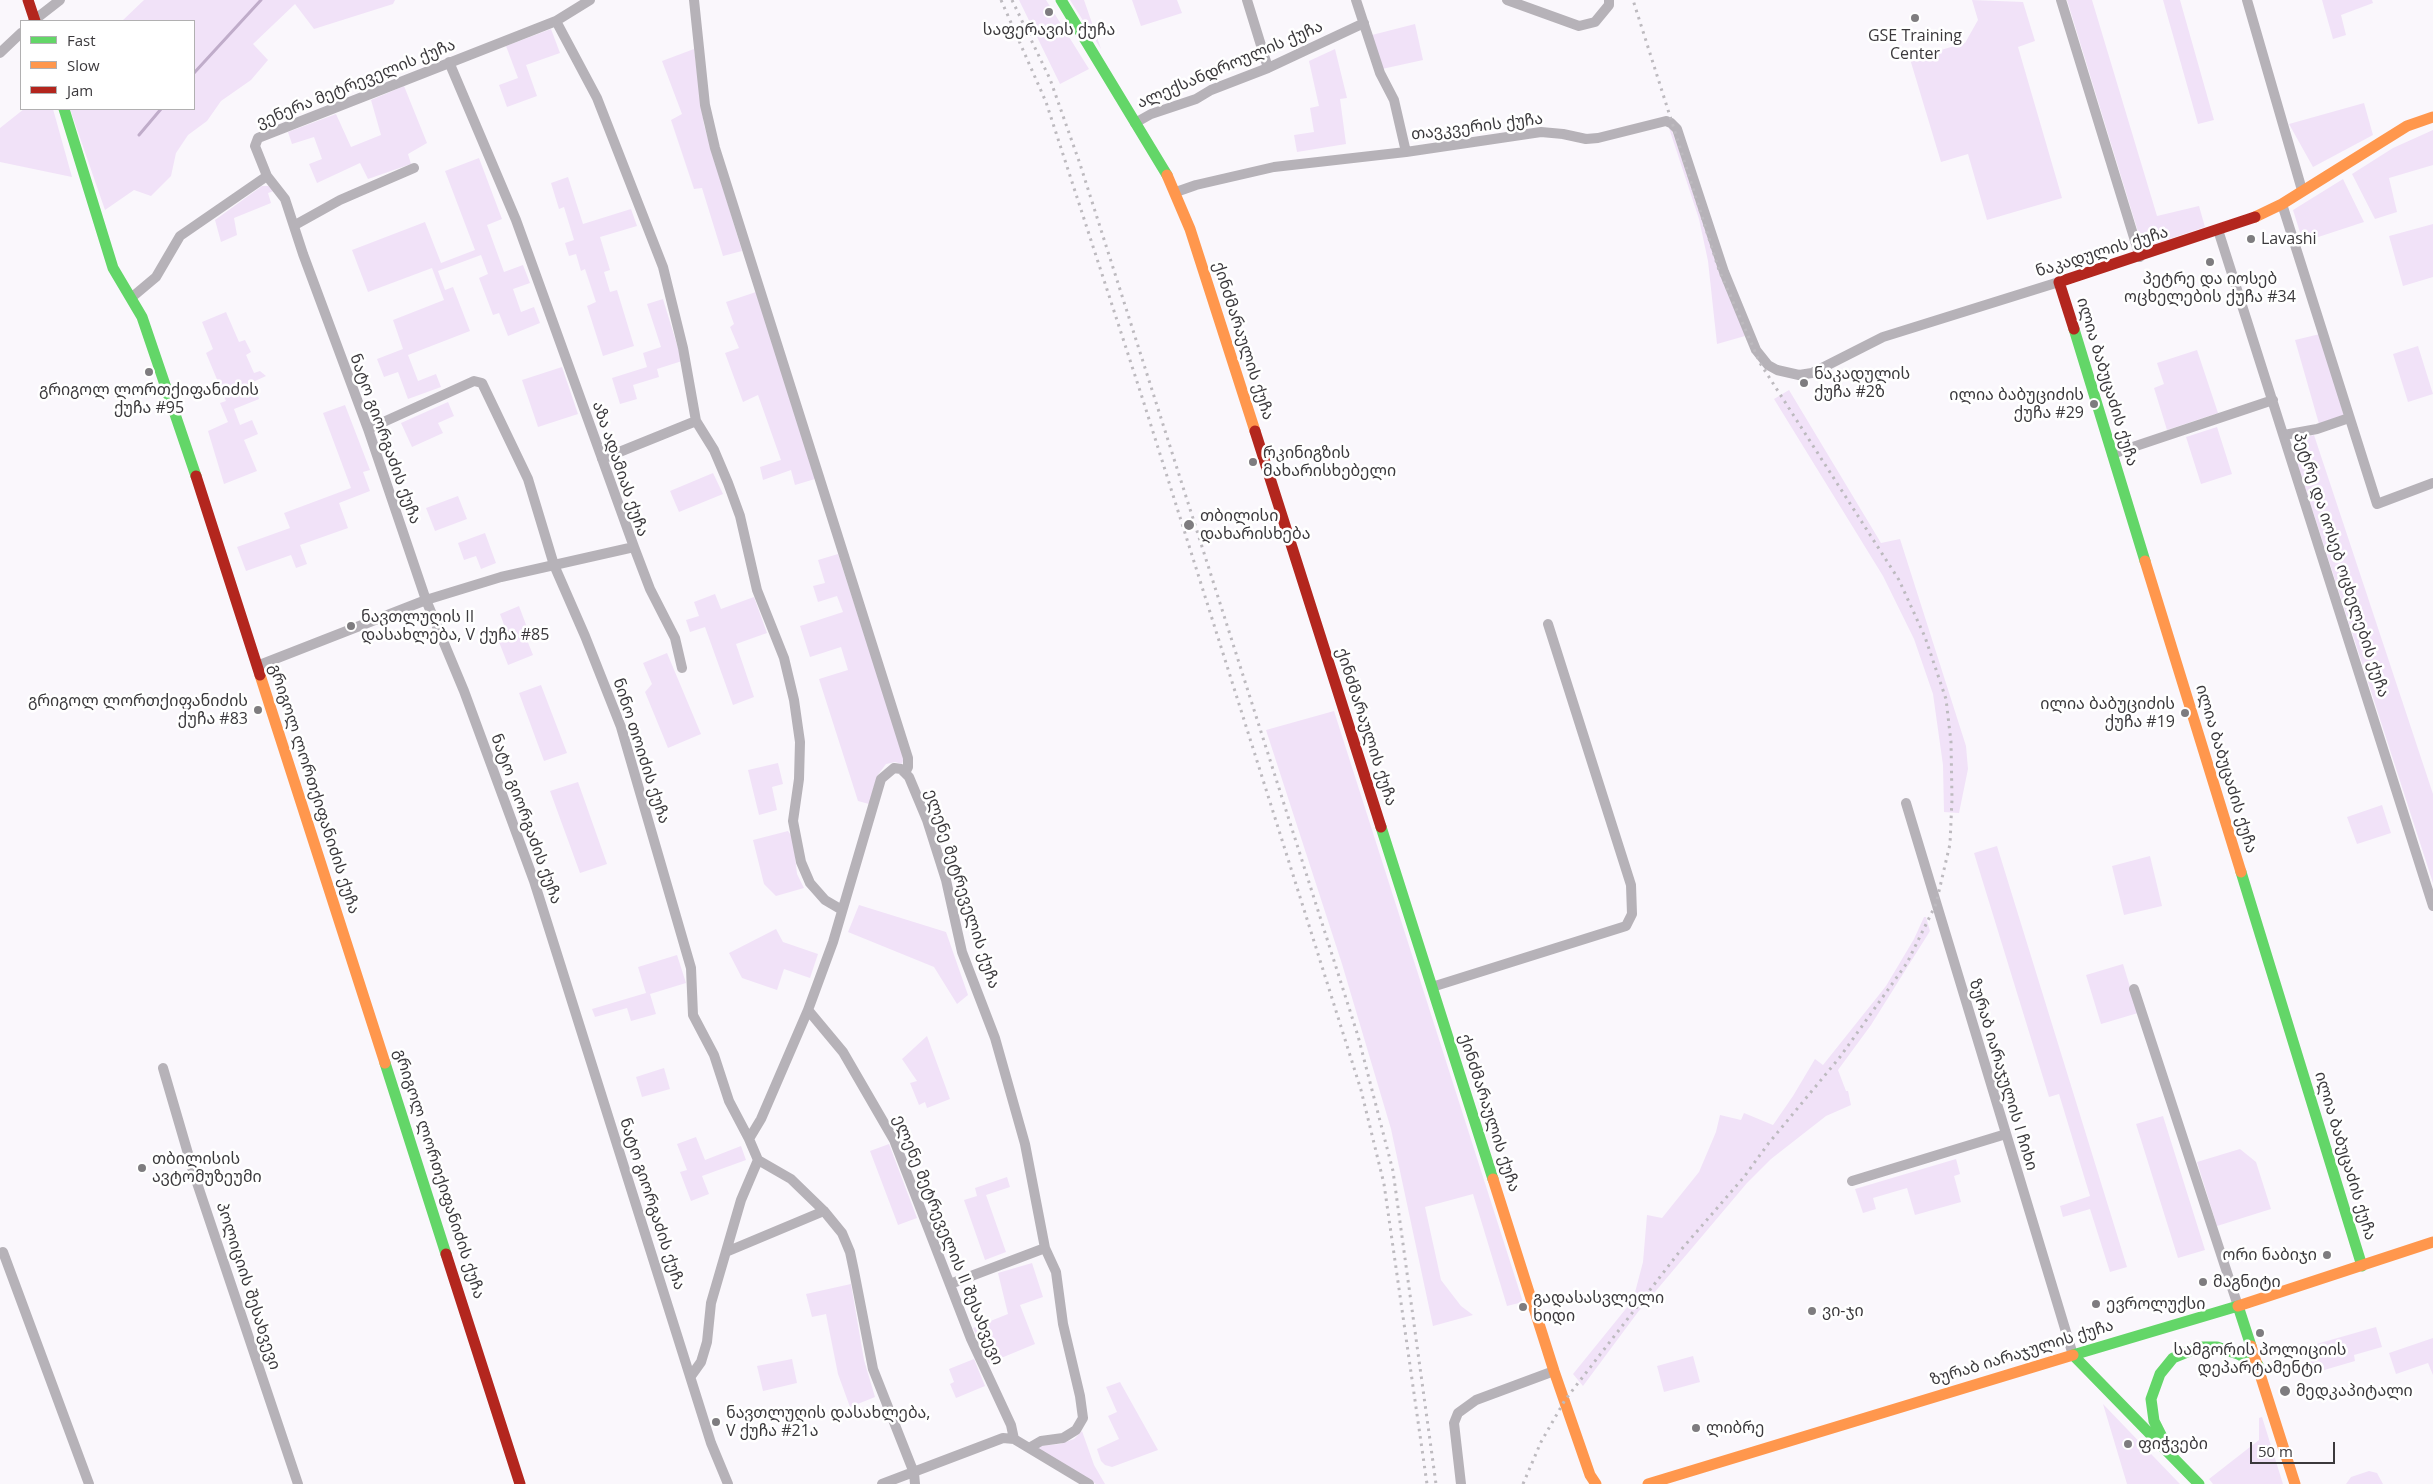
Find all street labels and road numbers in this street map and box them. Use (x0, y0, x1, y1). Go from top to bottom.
street label: ალექსანდროულის ქუჩა (1134, 17, 1326, 113)
street label: ვენერა მეტრეველის ქუჩა (254, 35, 458, 133)
street label: თავკვერის ქუჩა (1410, 109, 1544, 145)
street label: ნაკადულის ქუჩა (2033, 223, 2171, 281)
street label: ქინძმარაულის ქუჩა (1208, 259, 1278, 423)
street label: ილია ბაბუცაძის ქუჩა (2072, 295, 2142, 469)
street label: ნატო გიორგაძის ქუჩა (345, 351, 425, 527)
street label: აზა ადამიას ქუჩა (588, 399, 652, 539)
street label: პეტრე და იოსებ ოცხელების ქუჩა (2289, 430, 2393, 700)
street label: ქინძმარაულის ქუჩა (1331, 645, 1401, 809)
street label: გრიგოლ ლორთქიფანიძის ქუჩა (264, 662, 364, 916)
street label: ნინო თოიძის ქუჩა (608, 676, 674, 826)
street label: ილია ბაბუცაძის ქუჩა (2191, 682, 2261, 856)
street label: ნატო გიორგაძის ქუჩა (486, 731, 566, 907)
street label: ელენე მეტრეველის ქუჩა (921, 787, 1003, 991)
street label: ზურაბ იარაჯულის I ჩიხი (1965, 977, 2041, 1173)
street label: ქინძმარაულის ქუჩა (1454, 1031, 1524, 1195)
street label: გრიგოლ ლორთქიფანიძის ქუჩა (389, 1047, 489, 1301)
street label: ილია ბაბუცაძის ქუჩა (2310, 1069, 2380, 1243)
street label: ელენე მეტრეველის II შესახვევი (889, 1112, 1007, 1368)
street label: ნატო გიორგაძის ქუჩა (615, 1116, 689, 1292)
street label: პოლიციის შესახვევი (212, 1200, 284, 1372)
street label: ზურაბ იარაჯულის ქუჩა (1928, 1316, 2116, 1390)

